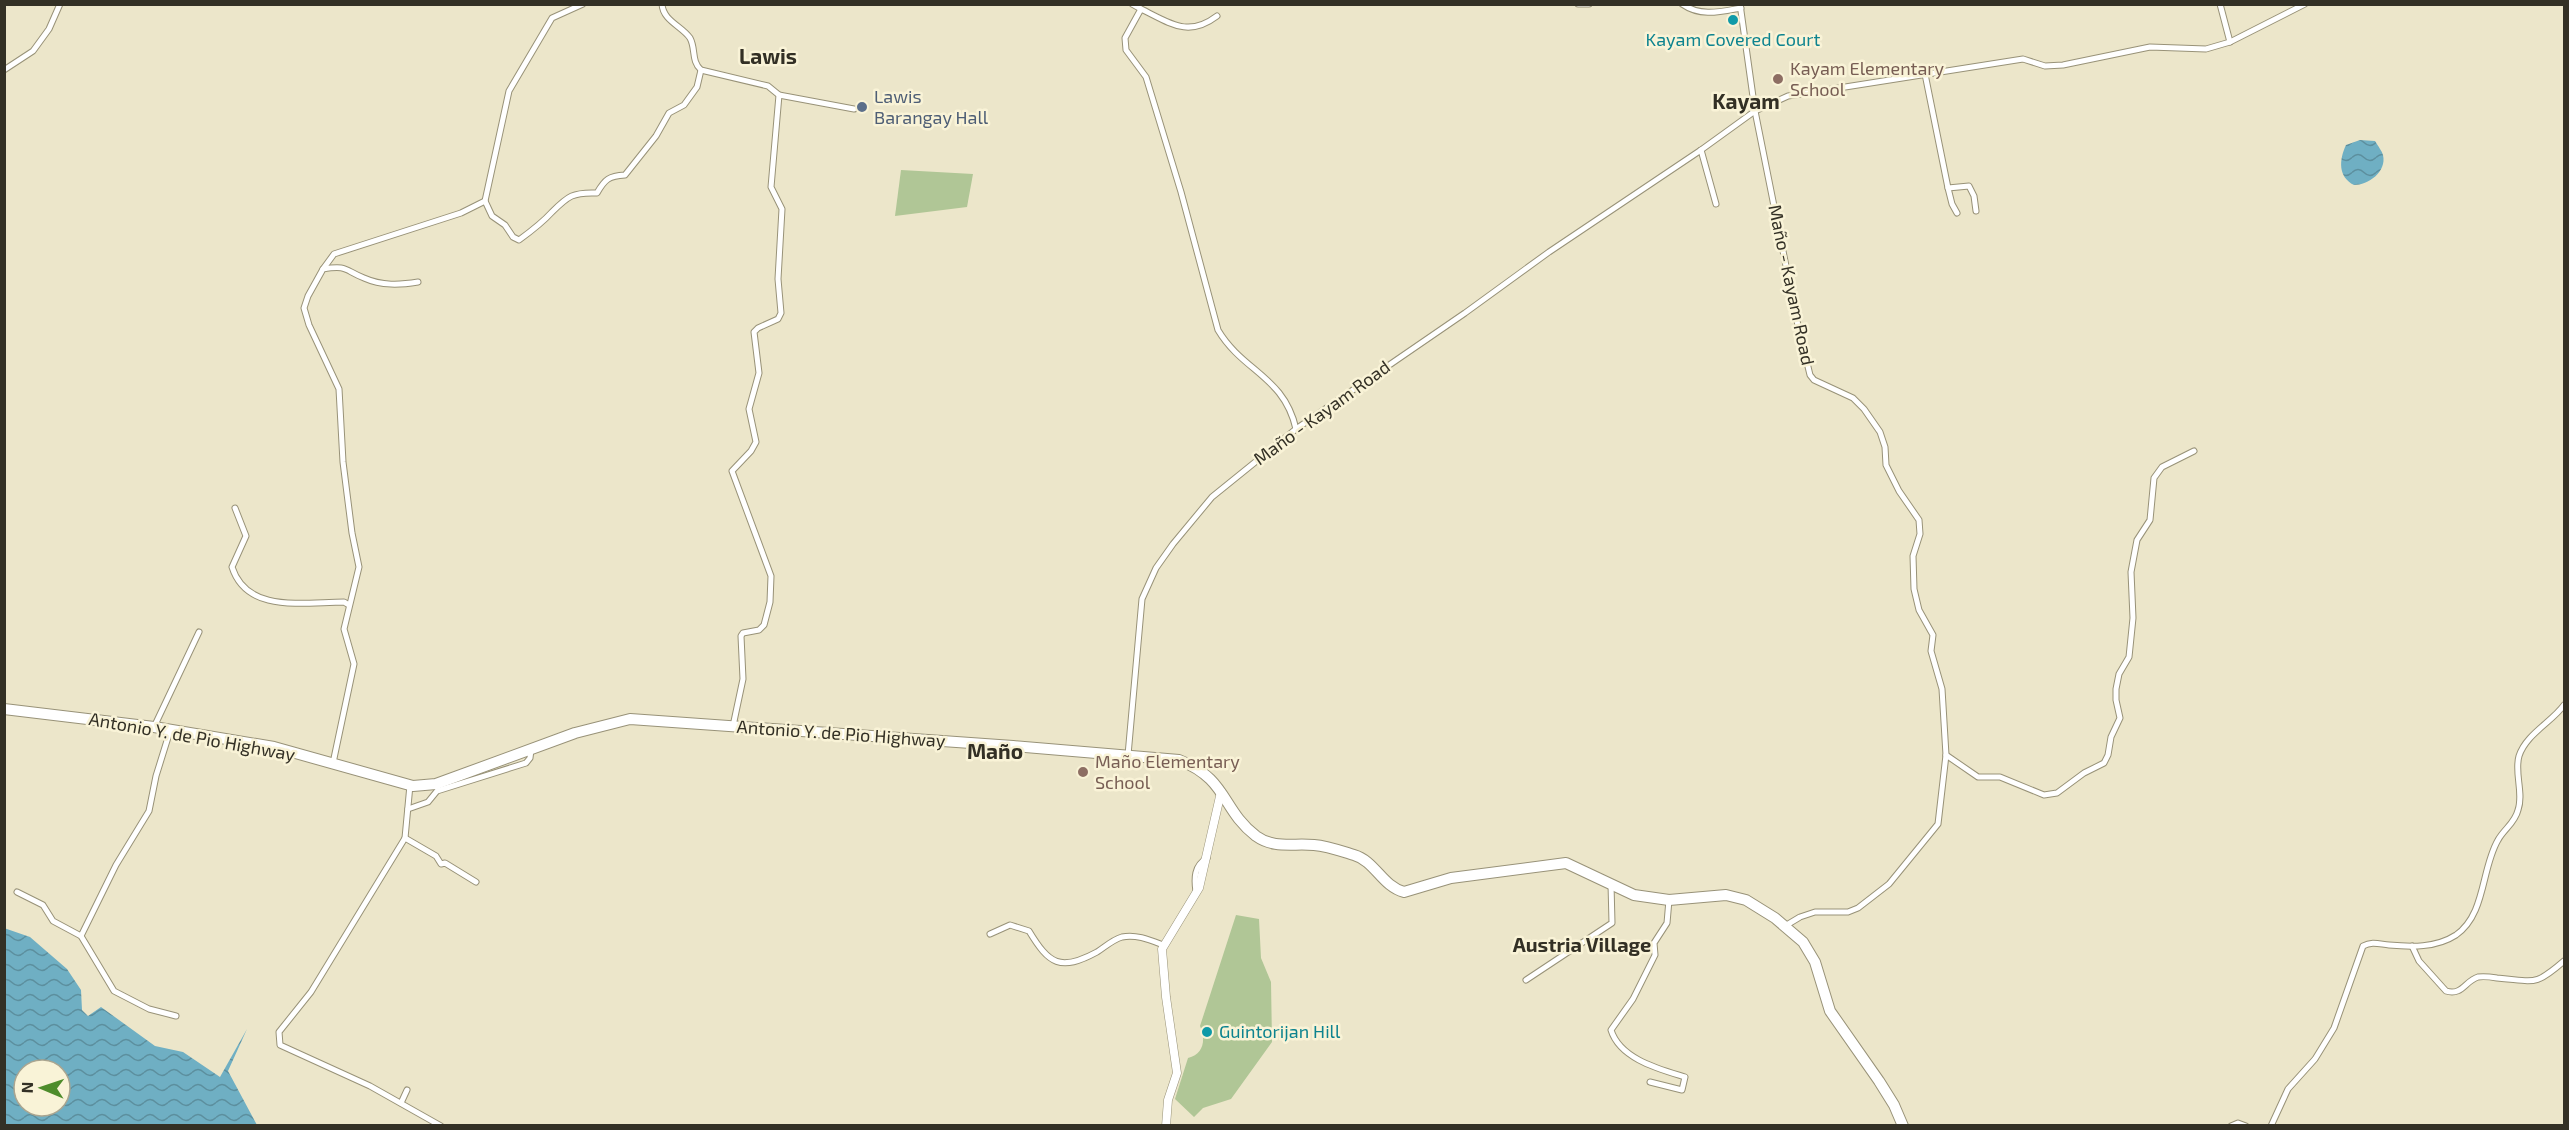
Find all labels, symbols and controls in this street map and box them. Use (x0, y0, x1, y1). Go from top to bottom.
marker: Kayam Covered Court (1726, 13, 1740, 27)
place label: Kayam Covered Court (1646, 28, 1821, 50)
district label: Lawis (739, 43, 797, 68)
place label: Kayam Elementary School (1790, 57, 1945, 100)
marker: Kayam Elementary School (1771, 72, 1785, 86)
place label: Lawis Barangay Hall (874, 85, 989, 128)
district label: Kayam (1712, 88, 1780, 114)
marker: Lawis Barangay Hall (855, 100, 869, 114)
street label: Maño - Kayam Road (1764, 203, 1820, 367)
street label: Maño - Kayam Road (1249, 355, 1394, 469)
street label: Antonio Y. de Pio Highway (87, 707, 298, 765)
street label: Antonio Y. de Pio Highway (736, 715, 947, 751)
district label: Maño (967, 738, 1023, 763)
place label: Maño Elementary School (1095, 750, 1240, 793)
marker: Maño Elementary School (1076, 765, 1090, 779)
district label: Austria Village (1513, 932, 1651, 956)
place label: Guintorijan Hill (1219, 1020, 1341, 1042)
marker: Guintorijan Hill (1200, 1025, 1214, 1039)
north arrow (12, 1058, 72, 1118)
text: N (17, 1081, 36, 1094)

